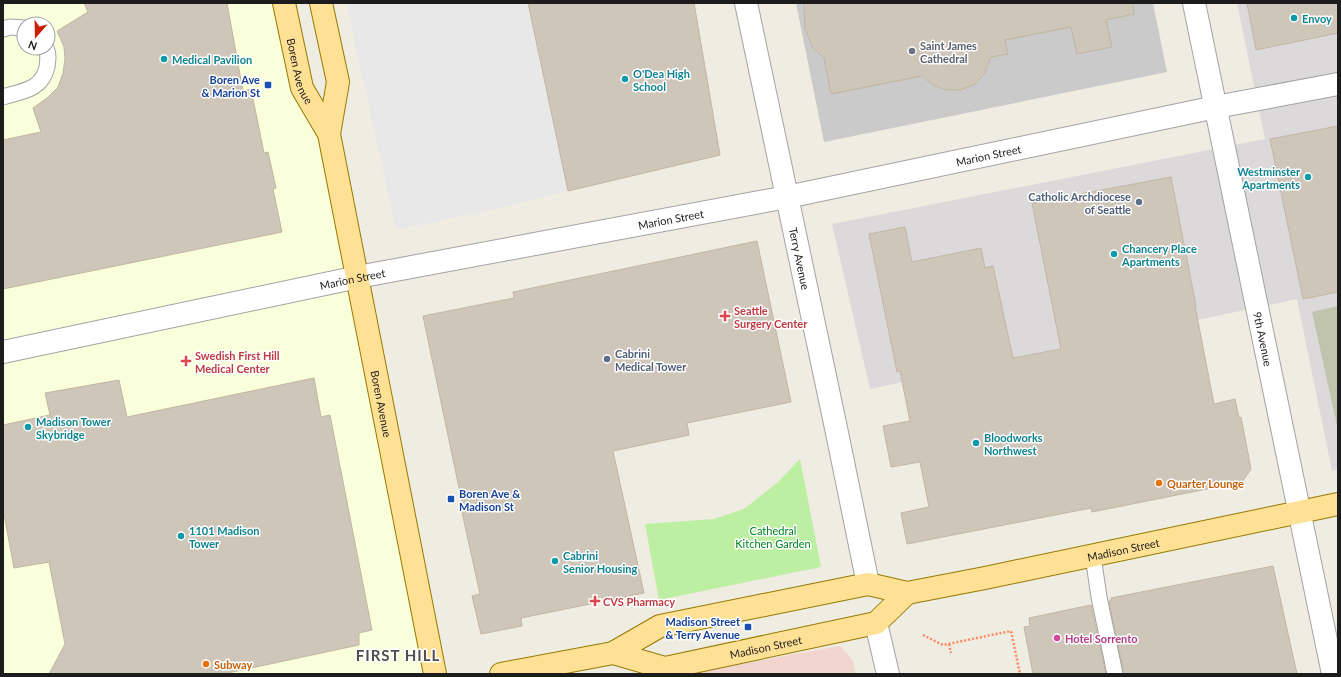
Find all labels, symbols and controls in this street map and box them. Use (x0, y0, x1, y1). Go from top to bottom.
place label: Envoy (1302, 12, 1332, 25)
marker: Envoy (1289, 13, 1299, 23)
north arrow (16, 16, 56, 56)
street label: Boren Avenue (285, 37, 316, 106)
text: N (26, 38, 39, 53)
place label: Saint James Cathedral (920, 39, 977, 65)
marker: Saint James Cathedral (907, 46, 917, 56)
place label: Medical Pavilion (172, 53, 252, 66)
marker: Medical Pavilion (159, 54, 169, 64)
place label: O'Dea High School (633, 67, 690, 93)
place label: Boren Ave & Marion St (202, 73, 261, 99)
marker: O'Dea High School (620, 74, 630, 84)
marker: Boren Ave & Marion St (263, 80, 273, 90)
street label: Marion Street (955, 142, 1022, 168)
place label: Westminster Apartments (1237, 165, 1301, 191)
marker: Westminster Apartments (1303, 172, 1313, 182)
place label: Catholic Archdiocese of Seattle (1028, 190, 1131, 216)
marker: Catholic Archdiocese of Seattle (1134, 197, 1144, 207)
street label: Marion Street (637, 206, 705, 231)
street label: Terry Avenue (787, 226, 813, 291)
place label: Chancery Place Apartments (1121, 242, 1197, 268)
marker: Chancery Place Apartments (1109, 249, 1119, 259)
street label: Marion Street (318, 266, 386, 291)
place label: Seattle Surgery Center (734, 304, 808, 330)
marker: Seattle Surgery Center (719, 310, 731, 322)
street label: 9th Avenue (1252, 310, 1276, 367)
place label: Cabrini Medical Tower (615, 347, 687, 373)
place label: Swedish First Hill Medical Center (195, 349, 280, 375)
marker: Cabrini Medical Tower (602, 354, 612, 364)
marker: Swedish First Hill Medical Center (180, 355, 192, 367)
street label: Boren Avenue (369, 369, 395, 438)
place label: Madison Tower Skybridge (36, 415, 112, 441)
marker: Madison Tower Skybridge (23, 422, 33, 432)
place label: Bloodworks Northwest (984, 431, 1043, 457)
marker: Bloodworks Northwest (971, 438, 981, 448)
place label: Quarter Lounge (1167, 477, 1244, 490)
marker: Quarter Lounge (1154, 478, 1164, 488)
place label: Boren Ave & Madison St (459, 487, 520, 513)
marker: Boren Ave & Madison St (446, 494, 456, 504)
place label: 1101 Madison Tower (189, 524, 259, 550)
park label: Cathedral Kitchen Garden (735, 524, 811, 550)
marker: 1101 Madison Tower (176, 531, 186, 541)
street label: Madison Street (1086, 535, 1160, 563)
place label: Cabrini Senior Housing (563, 549, 637, 575)
marker: Cabrini Senior Housing (550, 556, 560, 566)
place label: CVS Pharmacy (603, 595, 675, 608)
marker: CVS Pharmacy (590, 596, 600, 606)
place label: Madison Street & Terry Avenue (665, 615, 741, 641)
marker: Madison Street & Terry Avenue (743, 622, 753, 632)
place label: Hotel Sorrento (1065, 632, 1138, 645)
street label: Madison Street (728, 633, 803, 661)
marker: Hotel Sorrento (1052, 633, 1062, 643)
district label: FIRST HILL (356, 646, 440, 664)
place label: Subway (214, 658, 252, 671)
marker: Subway (201, 659, 211, 669)

